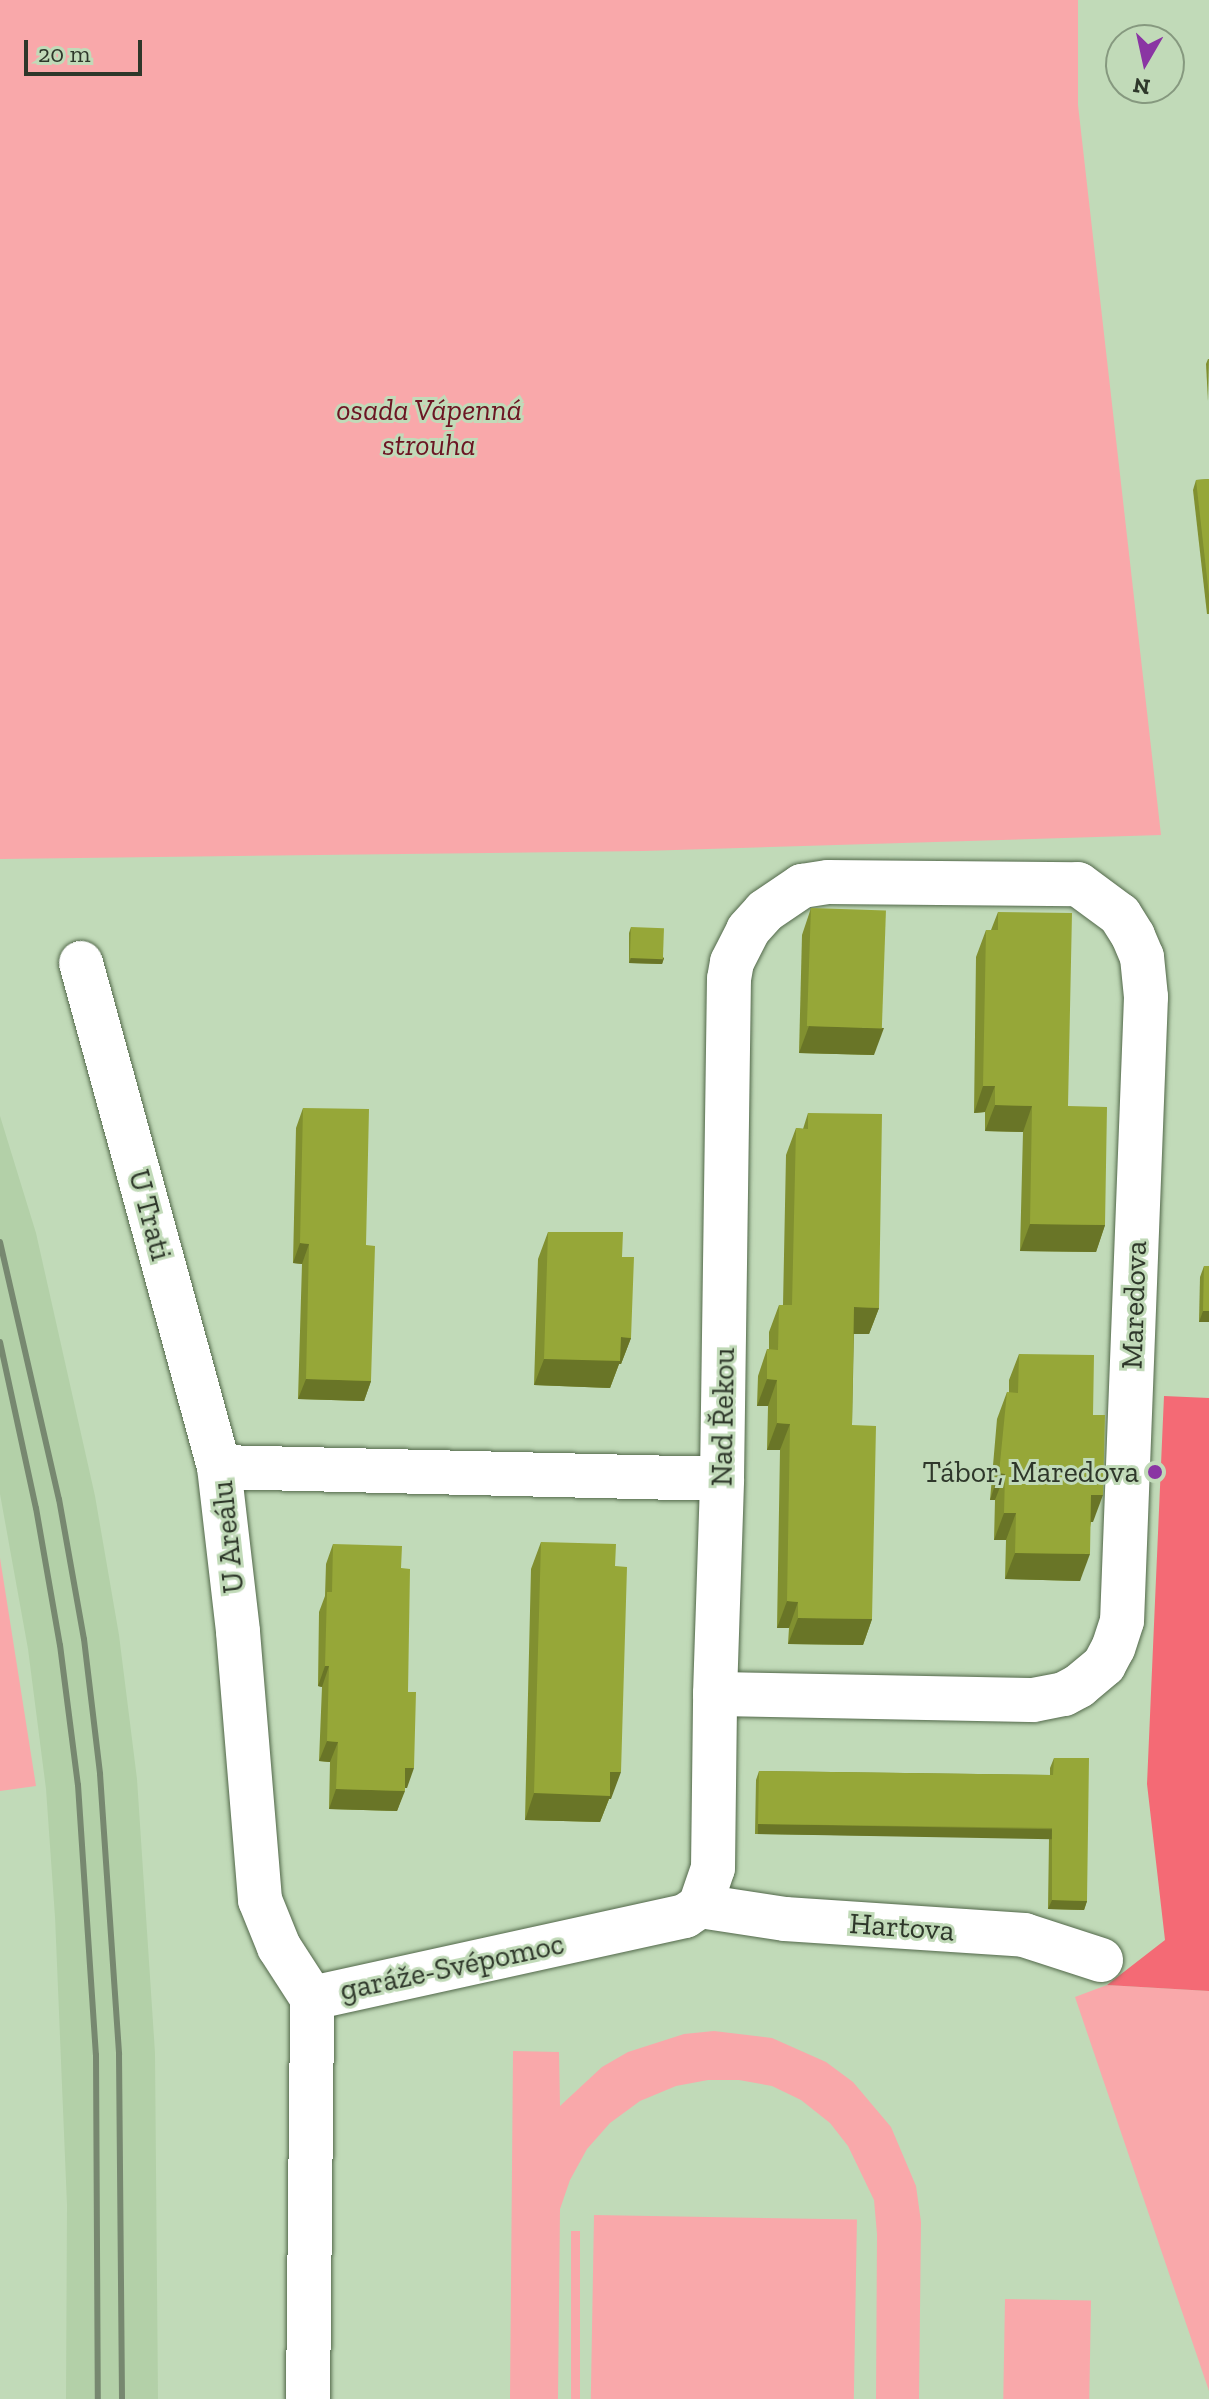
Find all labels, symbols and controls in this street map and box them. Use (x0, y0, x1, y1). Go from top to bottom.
scale bar (28, 24, 146, 74)
north arrow (1105, 24, 1185, 104)
text: 20 m (38, 39, 90, 68)
text: N (1131, 72, 1152, 101)
park label: osada Vápenná strouha (336, 392, 522, 462)
street label: U Trati (121, 1165, 179, 1265)
street label: Maredova (1114, 1240, 1154, 1370)
street label: Nad Řekou (704, 1347, 742, 1487)
place label: Tábor, Maredova (922, 1454, 1139, 1490)
marker: Tábor, Maredova (1146, 1463, 1164, 1481)
street label: U Areálu (204, 1479, 252, 1595)
street label: Hartova (848, 1905, 956, 1949)
street label: garáže-Svépomoc (337, 1926, 567, 2008)

